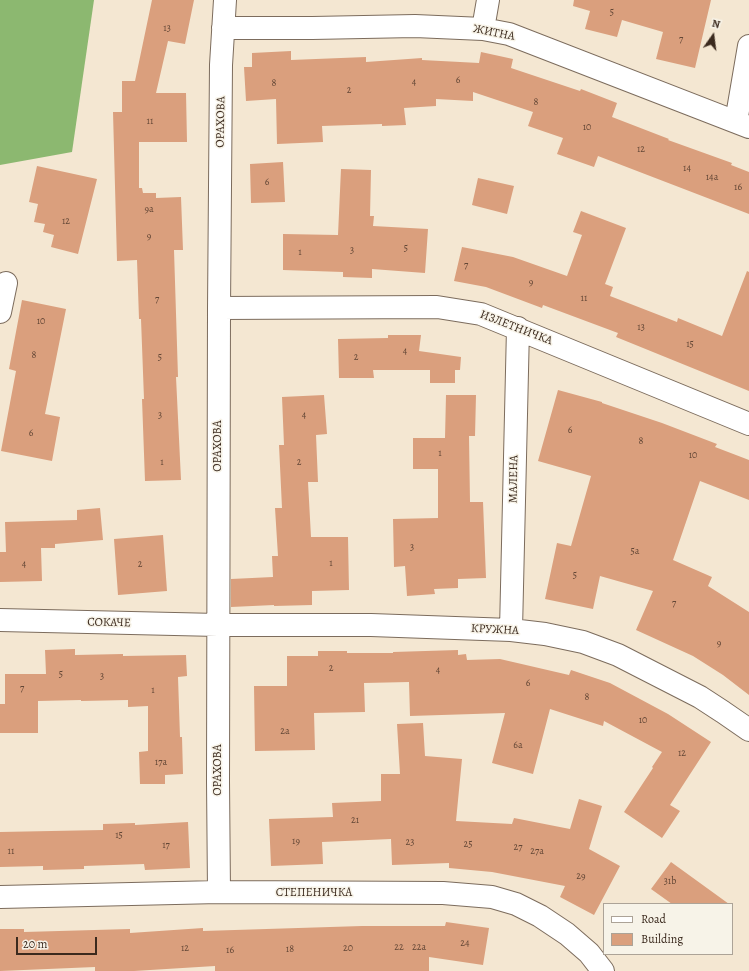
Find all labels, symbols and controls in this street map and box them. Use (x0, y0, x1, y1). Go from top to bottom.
house number: 5 (610, 7, 614, 19)
north arrow (693, 16, 733, 56)
text: N (710, 16, 722, 32)
street label: ЖИТНА (472, 22, 516, 44)
house number: 13 (163, 23, 171, 35)
house number: 7 (679, 34, 683, 46)
house number: 6 (456, 75, 460, 87)
house number: 4 (412, 77, 416, 89)
house number: 8 (272, 78, 276, 90)
house number: 2 (347, 85, 351, 97)
street label: ОРАХОВА (213, 96, 229, 148)
house number: 8 (534, 97, 538, 109)
house number: 11 (147, 116, 153, 128)
house number: 10 (583, 122, 591, 134)
house number: 12 (637, 144, 645, 156)
house number: 14 (683, 163, 691, 175)
house number: 14a (706, 172, 718, 184)
house number: 6 (265, 177, 269, 189)
house number: 16 (734, 182, 742, 194)
house number: 9a (144, 204, 154, 216)
house number: 12 (62, 216, 70, 228)
house number: 9 (147, 231, 151, 243)
house number: 5 (404, 243, 408, 255)
house number: 3 (350, 245, 354, 257)
house number: 1 (298, 247, 302, 259)
house number: 7 (464, 260, 468, 272)
house number: 9 (529, 277, 533, 289)
house number: 11 (581, 293, 587, 305)
house number: 7 (155, 294, 159, 306)
street label: ИЗЛЕТНИЧКА (478, 308, 554, 348)
house number: 10 (37, 316, 45, 328)
house number: 13 (637, 322, 645, 334)
house number: 15 (686, 339, 694, 351)
house number: 4 (403, 346, 407, 358)
house number: 8 (32, 350, 36, 362)
house number: 5 (158, 352, 162, 364)
house number: 2 (354, 352, 358, 364)
house number: 3 (158, 410, 162, 422)
house number: 4 (302, 410, 306, 422)
street label: ОРАХОВА (211, 420, 225, 472)
house number: 6 (568, 425, 572, 437)
house number: 6 (29, 428, 33, 440)
house number: 8 (639, 436, 643, 448)
house number: 1 (438, 448, 442, 460)
house number: 10 (689, 450, 697, 462)
street label: МАЛЕНА (506, 455, 522, 503)
house number: 1 (160, 457, 164, 469)
house number: 2 (297, 457, 301, 469)
house number: 3 (410, 542, 414, 554)
house number: 5a (631, 546, 639, 558)
house number: 1 (329, 558, 333, 570)
house number: 4 (22, 559, 26, 571)
house number: 2 (138, 559, 142, 571)
house number: 5 (573, 570, 577, 582)
house number: 7 (672, 598, 676, 610)
street label: СОКАЧЕ (87, 615, 131, 631)
street label: КРУЖНА (471, 622, 519, 638)
house number: 9 (717, 638, 721, 650)
house number: 2 (329, 663, 333, 675)
house number: 4 (436, 665, 440, 677)
house number: 5 (59, 669, 63, 681)
house number: 3 (100, 671, 104, 683)
house number: 6 (526, 678, 530, 690)
house number: 7 (20, 683, 24, 695)
house number: 1 (151, 685, 155, 697)
house number: 8 (585, 692, 589, 704)
house number: 10 (639, 715, 647, 727)
house number: 2a (280, 726, 290, 738)
house number: 6a (513, 740, 523, 752)
street label: ОРАХОВА (211, 744, 225, 796)
house number: 12 (678, 748, 686, 760)
house number: 17a (155, 757, 167, 769)
house number: 21 (351, 815, 359, 827)
house number: 15 (115, 830, 123, 842)
house number: 19 (292, 836, 300, 848)
house number: 23 (406, 837, 414, 849)
house number: 25 (463, 839, 473, 851)
house number: 17 (162, 840, 170, 852)
house number: 27 (514, 842, 522, 854)
house number: 11 (8, 846, 14, 858)
house number: 27a (530, 846, 544, 858)
house number: 29 (576, 871, 586, 883)
house number: 31b (664, 876, 676, 888)
street label: СТЕПЕНИЧКА (276, 886, 352, 900)
legend (603, 903, 733, 955)
text: Road (641, 911, 666, 927)
scale bar (18, 929, 99, 955)
text: Building (641, 931, 683, 947)
text: 20 m (23, 936, 47, 952)
house number: 24 (460, 938, 470, 950)
house number: 22 (394, 942, 404, 954)
house number: 22a (412, 942, 426, 954)
house number: 12 (181, 943, 189, 955)
house number: 20 (343, 943, 353, 955)
house number: 18 (286, 944, 294, 956)
house number: 16 (226, 945, 234, 957)

